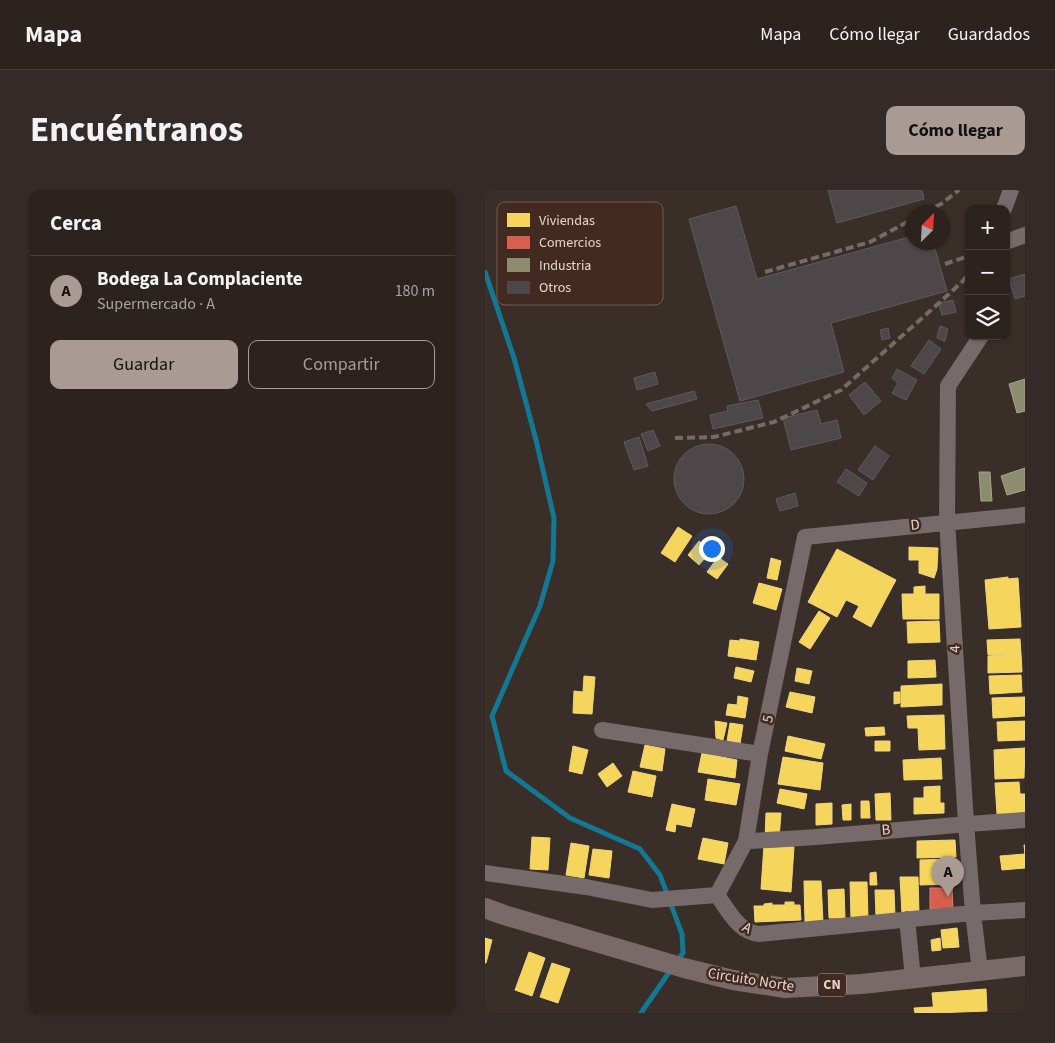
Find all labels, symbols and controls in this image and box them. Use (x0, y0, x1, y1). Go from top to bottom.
text: Mapa (25, 17, 82, 52)
text: Mapa (760, 22, 801, 47)
text: Cómo llegar (829, 22, 920, 47)
text: Guardados (948, 22, 1030, 47)
text: Encuéntranos (30, 105, 243, 155)
button: Cómo llegar (886, 106, 1025, 155)
legend (497, 202, 663, 305)
north arrow (905, 205, 950, 250)
map controls (965, 205, 1010, 340)
button: + (965, 205, 1010, 250)
text: Cerca (50, 208, 102, 238)
text: Viviendas (539, 211, 595, 231)
text: Comercios (539, 233, 601, 253)
button: − (965, 250, 1010, 295)
text: Industria (539, 256, 591, 276)
text: Bodega La Complaciente (97, 266, 303, 293)
text: Otros (539, 278, 571, 298)
text: A (61, 280, 71, 302)
text: 180 m (395, 280, 435, 302)
text: Supermercado · A (97, 293, 215, 315)
button: layers (965, 295, 1010, 340)
button: Guardar (50, 340, 238, 389)
button: Compartir (248, 340, 435, 389)
street label: D (909, 514, 921, 536)
your location (699, 536, 725, 562)
street label: 4 (944, 644, 966, 653)
street label: 5 (757, 713, 779, 725)
street label: B (881, 819, 891, 841)
pin: A (932, 856, 964, 897)
street label: A (738, 917, 756, 940)
street label: Circuito Norte (706, 963, 796, 997)
road number: CN (818, 974, 846, 996)

